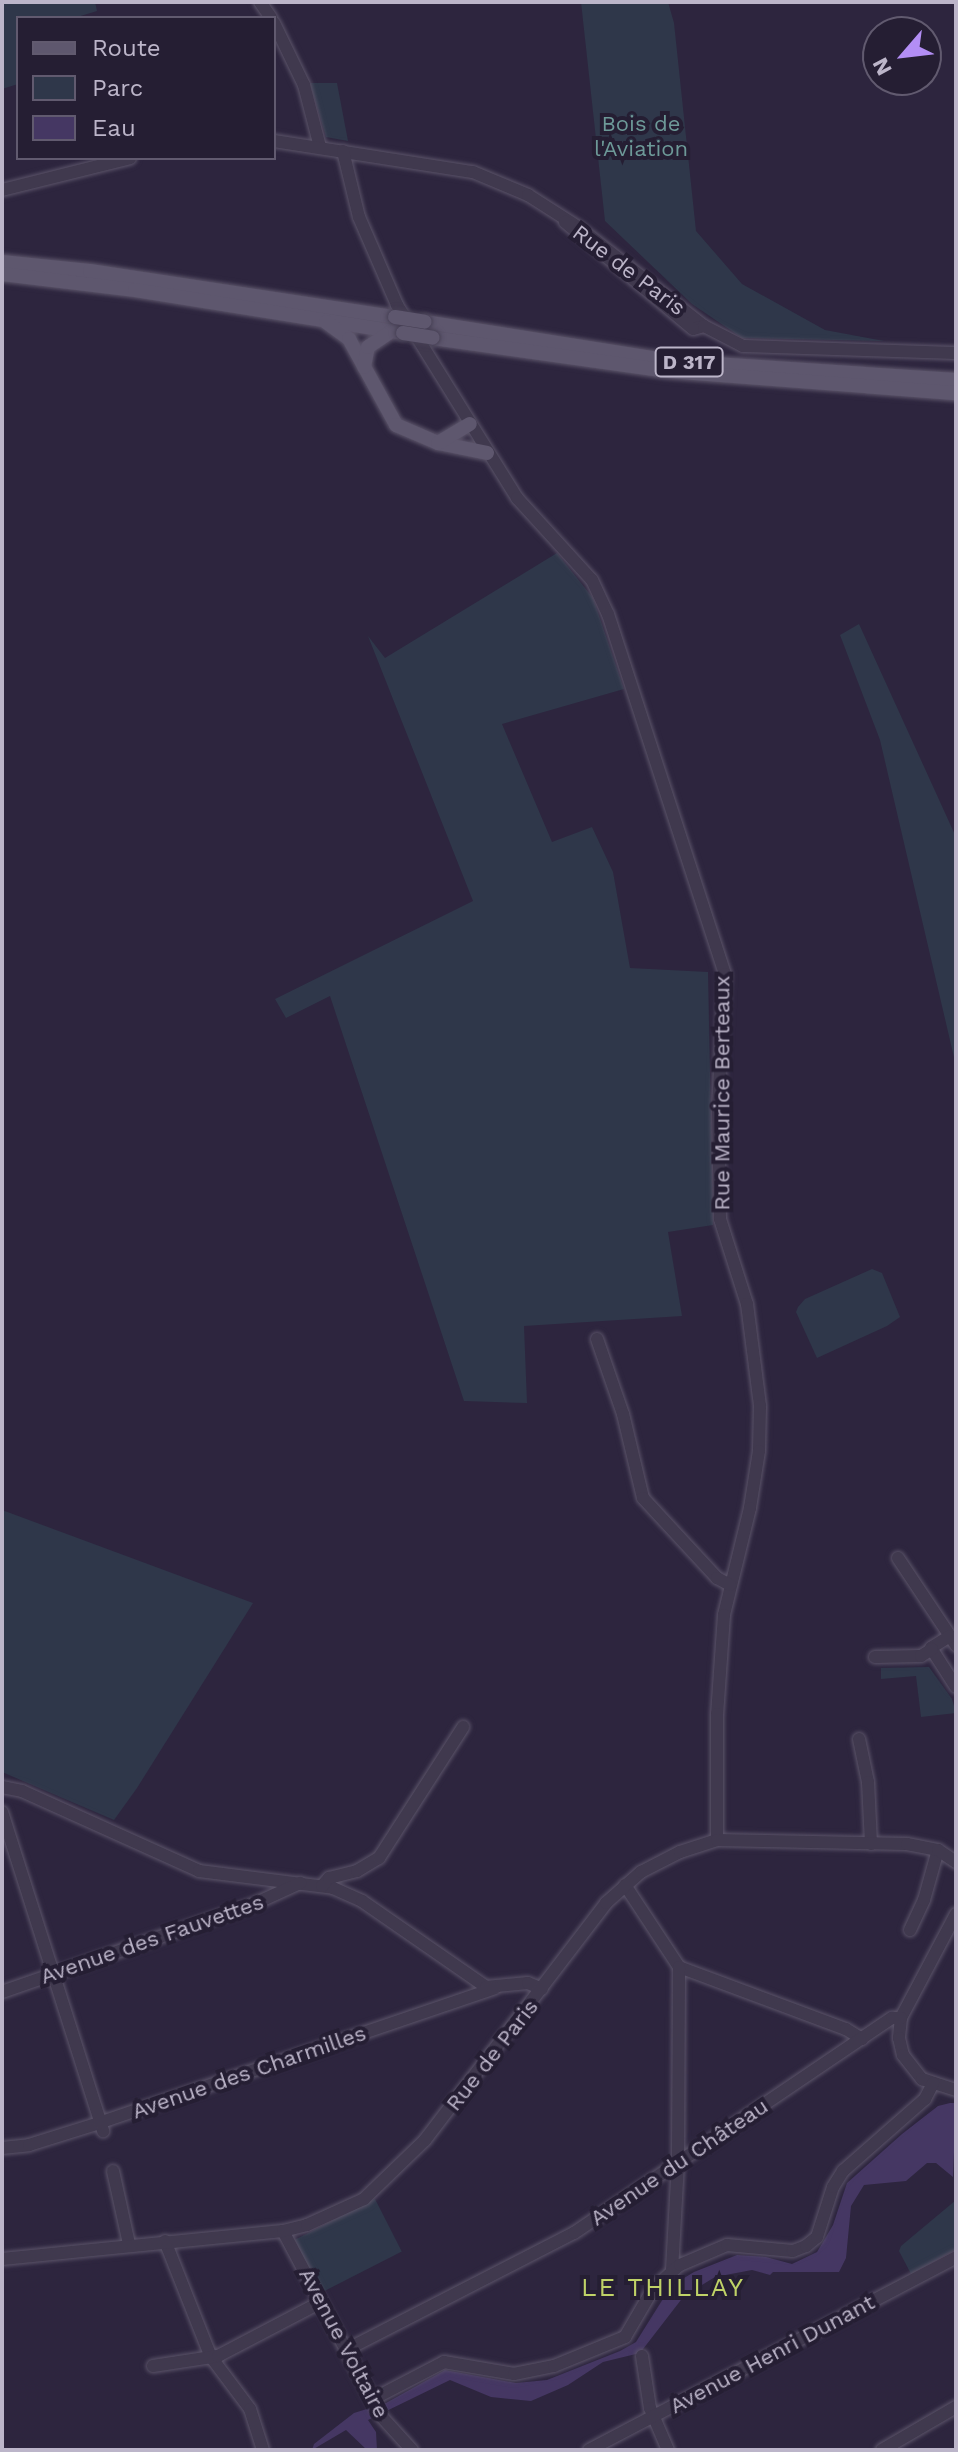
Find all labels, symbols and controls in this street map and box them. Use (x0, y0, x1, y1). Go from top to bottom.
legend (16, 16, 276, 160)
north arrow (862, 16, 942, 96)
text: Route (92, 34, 161, 62)
text: N (867, 53, 897, 80)
text: Parc (92, 74, 143, 102)
park label: Bois de l'Aviation (594, 110, 688, 162)
text: Eau (92, 114, 136, 142)
street label: Rue de Paris (567, 219, 691, 321)
road number: D 317 (653, 346, 725, 378)
street label: Rue Maurice Berteaux (709, 975, 735, 1211)
street label: Avenue des Fauvettes (37, 1888, 267, 1990)
street label: Rue de Paris (440, 1994, 544, 2116)
street label: Avenue des Charmilles (129, 2020, 369, 2124)
street label: Avenue du Château (585, 2093, 773, 2231)
street label: Avenue Voltaire (293, 2263, 395, 2423)
district label: LE THILLAY (581, 2272, 745, 2304)
street label: Avenue Henri Dunant (665, 2289, 879, 2419)

